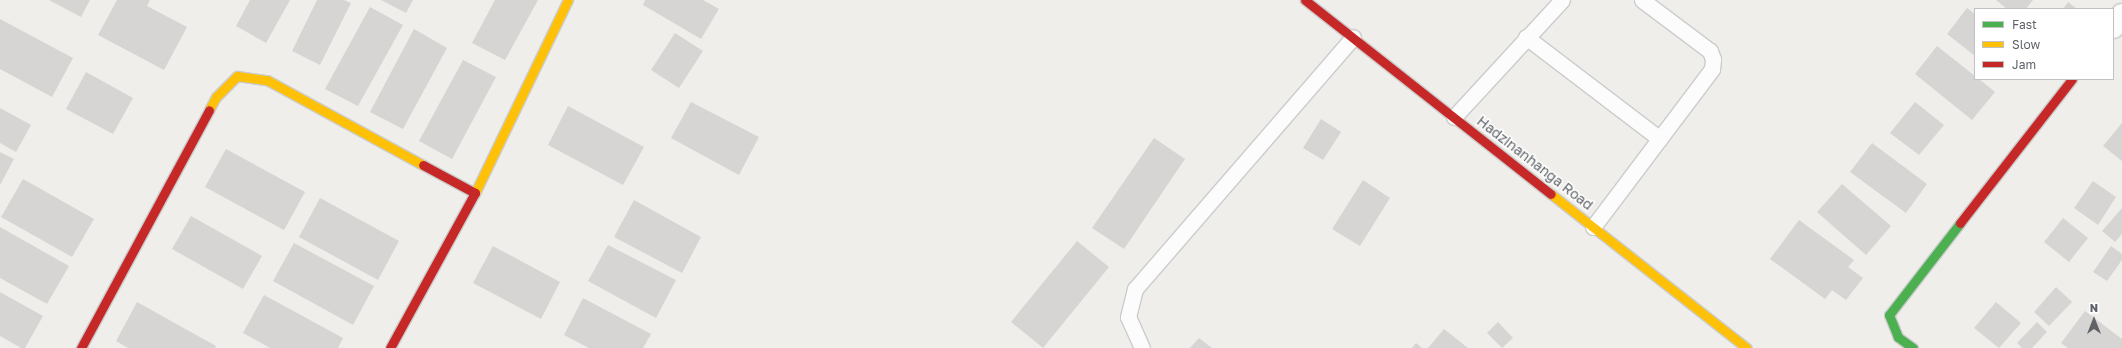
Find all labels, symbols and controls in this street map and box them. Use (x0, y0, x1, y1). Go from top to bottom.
legend (1974, 8, 2114, 80)
text: Fast (2012, 17, 2037, 32)
text: Slow (2012, 37, 2040, 52)
text: Jam (2012, 57, 2036, 72)
street label: Hadzinanhanga Road (1474, 112, 1596, 214)
north arrow (2074, 300, 2114, 340)
text: N (2090, 301, 2098, 314)

